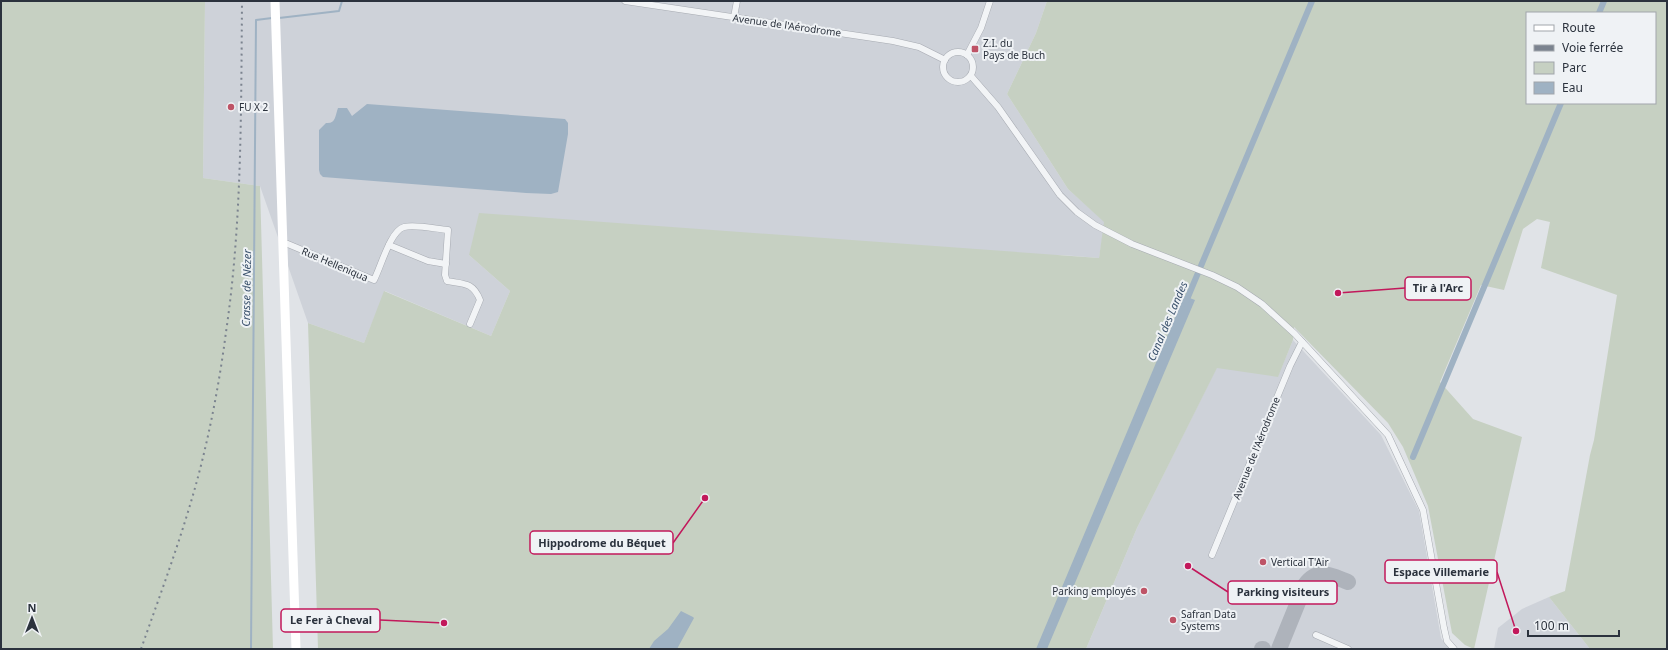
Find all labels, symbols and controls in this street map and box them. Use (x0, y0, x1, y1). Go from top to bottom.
street label: Avenue de l'Aérodrome (732, 10, 842, 40)
legend (1526, 12, 1656, 104)
text: Route (1562, 19, 1595, 36)
place label: Z.I. du Pays de Buch (983, 36, 1045, 62)
text: Voie ferrée (1562, 39, 1624, 56)
marker: Z.I. du Pays de Buch (970, 44, 980, 54)
text: Parc (1562, 59, 1587, 76)
text: Eau (1562, 79, 1583, 96)
place label: FU X 2 (239, 100, 269, 114)
marker: FU X 2 (226, 102, 236, 112)
street label: Rue Helleniqua (299, 244, 371, 284)
water label: Crasse de Nézer (238, 249, 254, 327)
callout: Tir à l'Arc (1405, 277, 1471, 300)
water label: Canal des Landes (1143, 279, 1191, 363)
text: Tir à l'Arc (1413, 280, 1463, 295)
street label: Avenue de l'Aérodrome (1229, 394, 1283, 501)
callout: Hippodrome du Béquet (530, 531, 673, 554)
text: Hippodrome du Béquet (538, 535, 666, 550)
place label: Vertical T'Air (1271, 555, 1329, 569)
marker: Vertical T'Air (1258, 557, 1268, 567)
callout: Espace Villemarie (1385, 560, 1497, 583)
text: Espace Villemarie (1393, 564, 1489, 579)
callout: Parking visiteurs (1228, 581, 1337, 604)
place label: Parking employés (1052, 584, 1136, 598)
text: Parking visiteurs (1237, 584, 1330, 599)
marker: Parking employés (1139, 586, 1149, 596)
north arrow (12, 598, 52, 638)
text: N (28, 600, 36, 615)
place label: Safran Data Systems (1181, 607, 1236, 633)
callout: Le Fer à Cheval (281, 609, 380, 632)
text: Le Fer à Cheval (290, 612, 372, 627)
scale bar (1528, 612, 1619, 638)
marker: Safran Data Systems (1168, 615, 1178, 625)
text: 100 m (1534, 617, 1569, 634)

